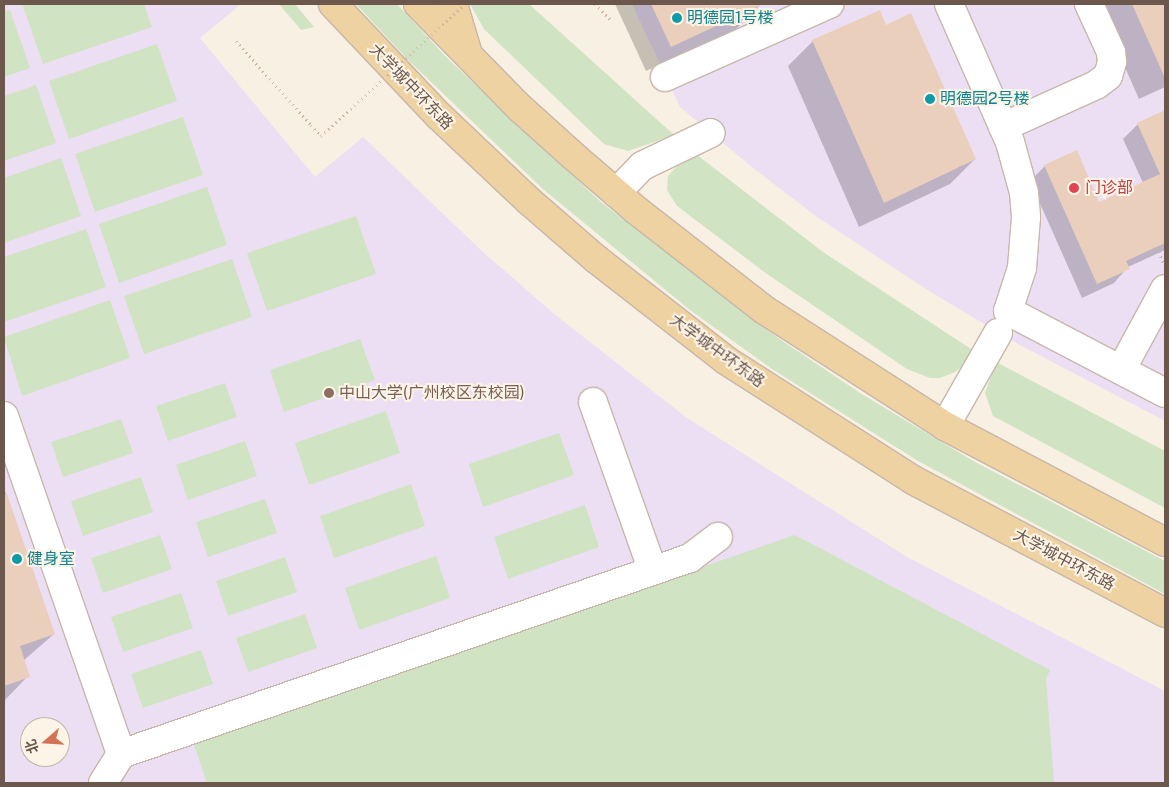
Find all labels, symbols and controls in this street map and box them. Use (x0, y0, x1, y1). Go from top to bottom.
place label: 明德园1号楼 (687, 8, 774, 28)
marker: 明德园1号楼 (671, 12, 683, 24)
street label: 大学城中环东路 (365, 40, 457, 134)
place label: 明德园2号楼 (940, 89, 1030, 109)
marker: 明德园2号楼 (924, 93, 936, 105)
place label: 门诊部 (1085, 178, 1133, 198)
marker: 门诊部 (1067, 181, 1081, 195)
street label: 大学城中环东路 (666, 310, 768, 392)
place label: 中山大学(广州校区东校园) (339, 383, 525, 403)
marker: 中山大学(广州校区东校园) (323, 387, 335, 399)
street label: 大学城中环东路 (1010, 525, 1118, 595)
place label: 健身室 (27, 549, 75, 569)
marker: 健身室 (11, 553, 23, 565)
north arrow (20, 717, 70, 767)
text: 北 (22, 737, 42, 756)

